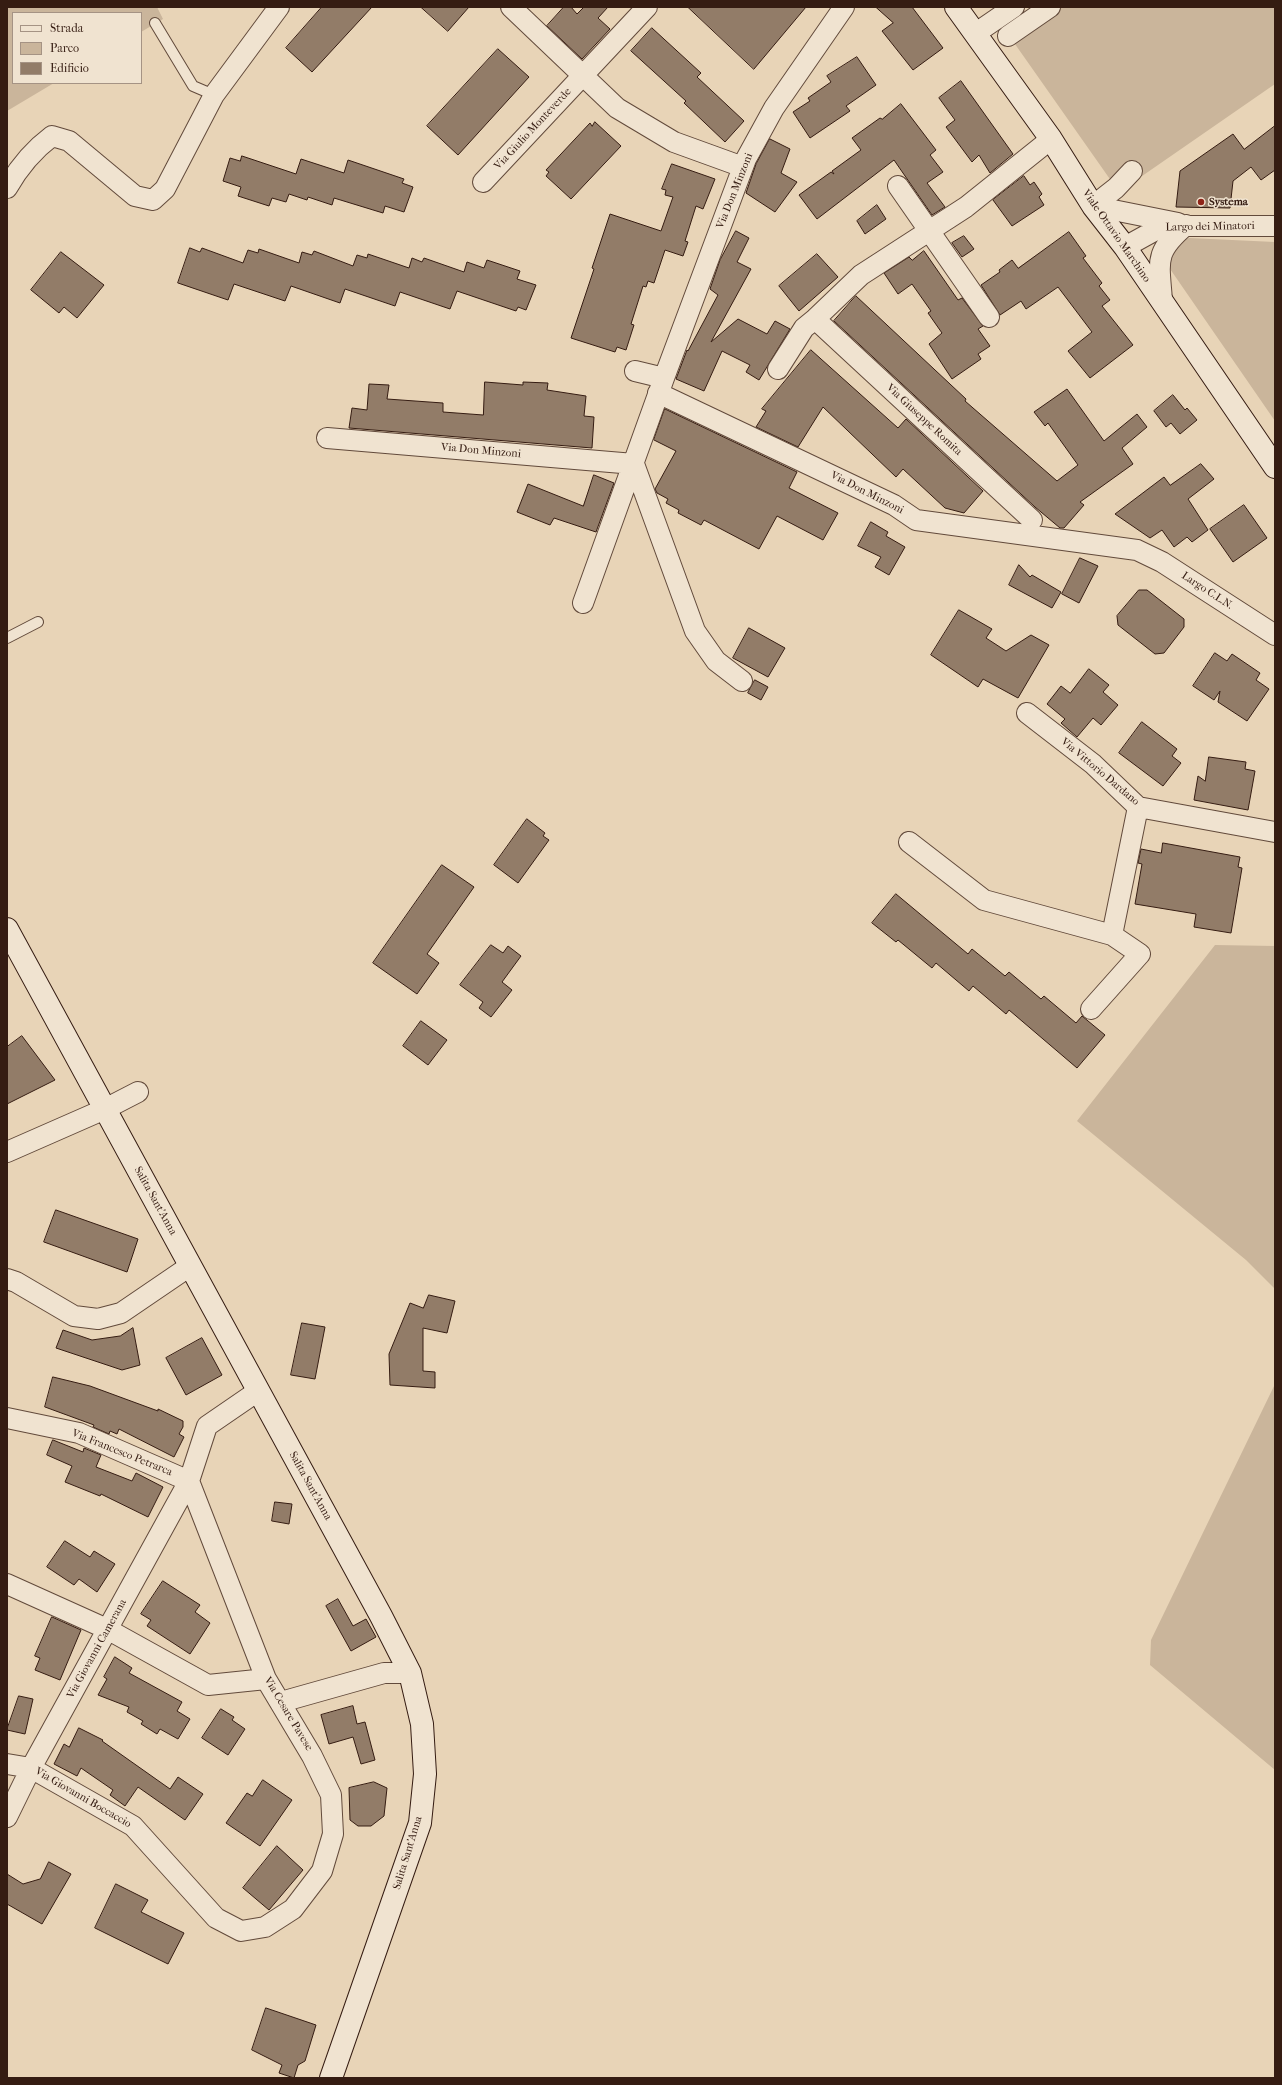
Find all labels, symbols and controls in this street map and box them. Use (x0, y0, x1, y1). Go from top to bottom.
legend (12, 12, 142, 84)
text: Strada (50, 21, 83, 35)
text: Parco (50, 41, 79, 55)
text: Edificio (50, 61, 89, 75)
street label: Via Giulio Monteverde (492, 85, 574, 173)
street label: Via Don Minzoni (714, 151, 756, 231)
street label: Viale Ottavio Marchino (1079, 187, 1153, 285)
place label: Systema (1209, 195, 1248, 209)
marker: Systema (1196, 197, 1206, 207)
street label: Largo dei Minatori (1165, 220, 1255, 234)
street label: Via Giuseppe Romita (883, 381, 965, 459)
street label: Via Don Minzoni (440, 441, 522, 461)
street label: Via Don Minzoni (828, 469, 906, 517)
street label: Largo C.L.N. (1179, 570, 1235, 612)
street label: Via Vittorio Dardano (1058, 735, 1142, 809)
street label: Salita Sant'Anna (131, 1164, 179, 1238)
street label: Via Francesco Petrarca (70, 1427, 174, 1479)
street label: Salita Sant'Anna (286, 1449, 334, 1523)
street label: Via Giovanni Camerana (64, 1597, 130, 1701)
street label: Via Cesare Pavese (261, 1675, 315, 1753)
street label: Via Giovanni Boccaccio (33, 1765, 133, 1831)
street label: Salita Sant'Anna (391, 1815, 425, 1891)

